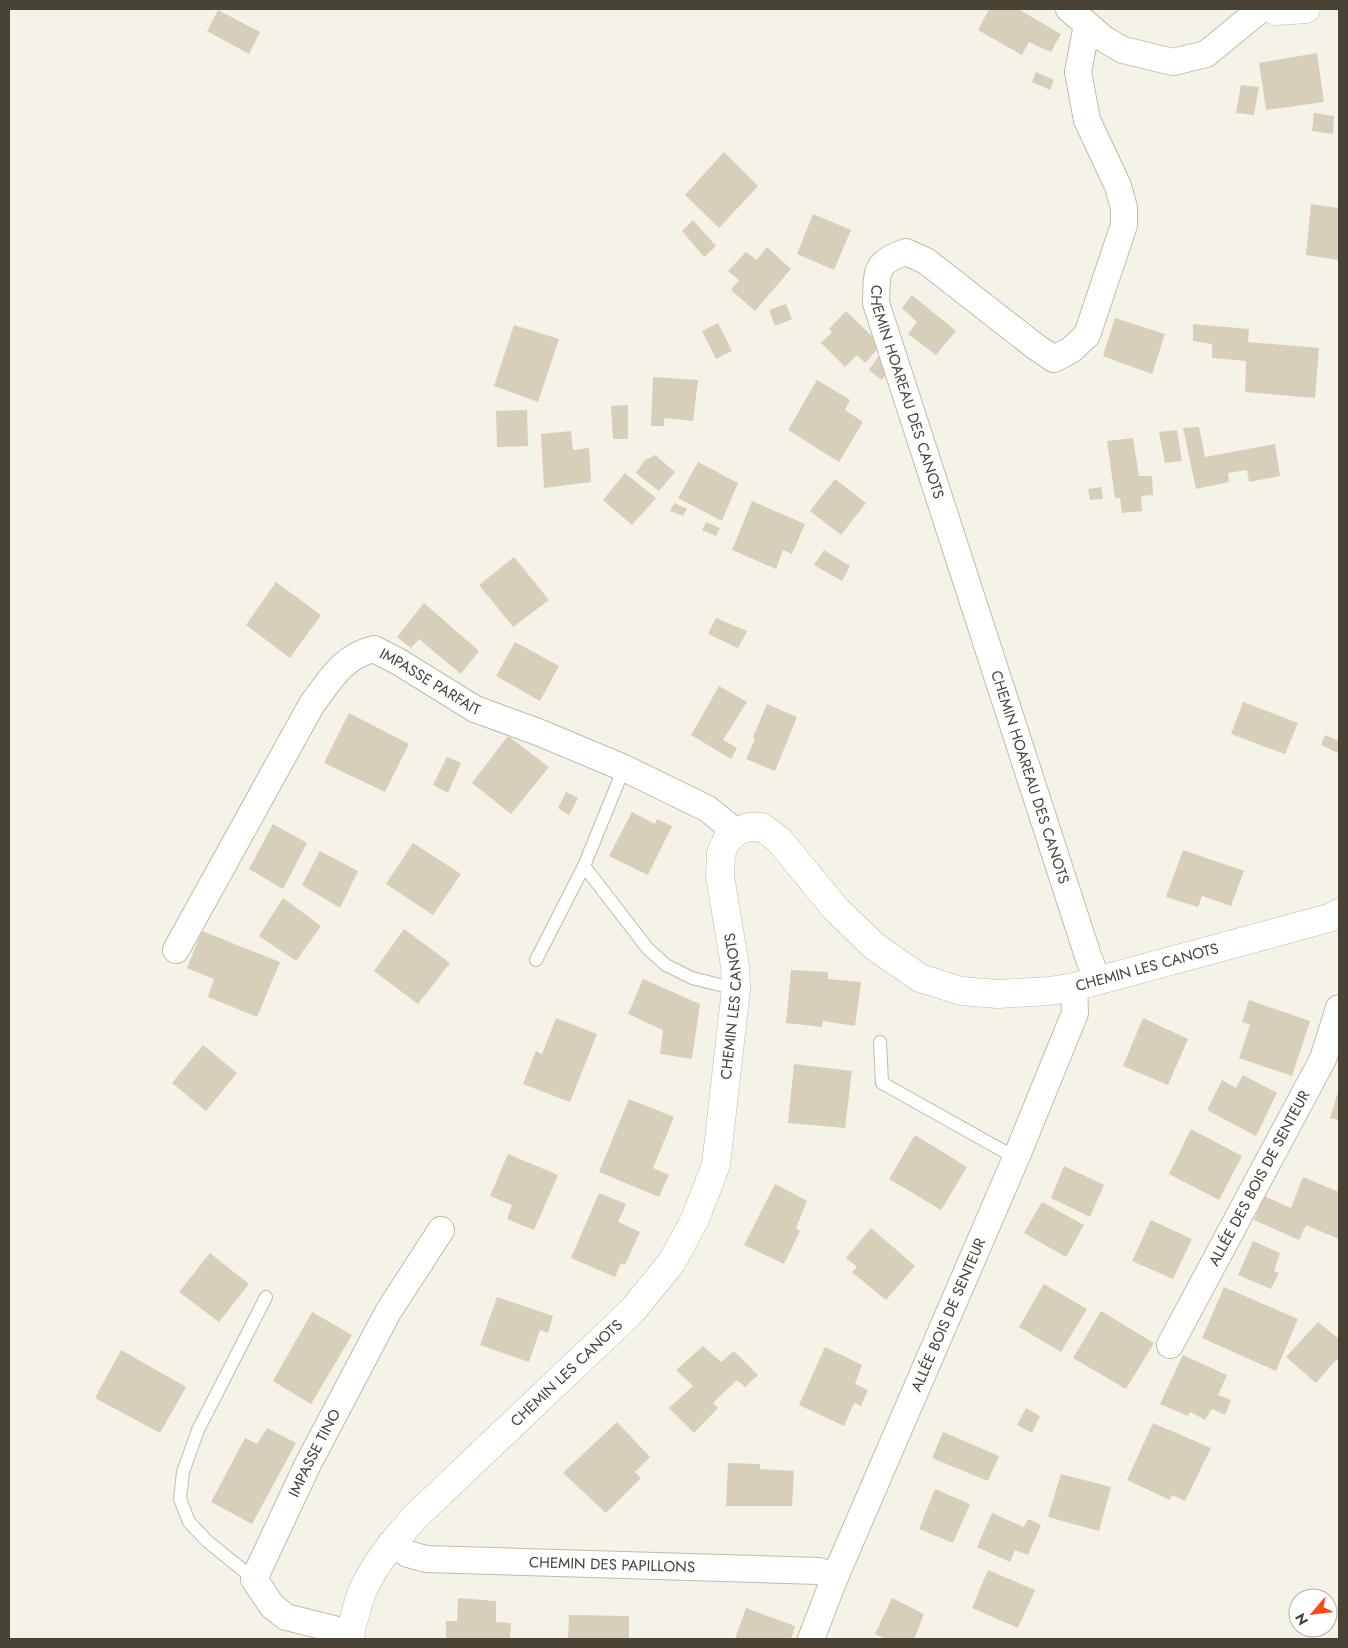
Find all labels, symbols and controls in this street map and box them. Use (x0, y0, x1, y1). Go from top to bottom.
street label: CHEMIN HOAREAU DES CANOTS (865, 284, 950, 502)
street label: IMPASSE PARFAIT (376, 643, 483, 721)
street label: CHEMIN HOAREAU DES CANOTS (985, 668, 1075, 887)
street label: CHEMIN LES CANOTS (715, 931, 747, 1081)
street label: CHEMIN LES CANOTS (1073, 937, 1221, 997)
street label: ALLÉE DES BOIS DE SENTEUR (1203, 1086, 1315, 1270)
street label: ALLÉE BOIS DE SENTEUR (905, 1234, 991, 1395)
street label: CHEMIN LES CANOTS (506, 1314, 628, 1432)
street label: IMPASSE TINO (283, 1405, 346, 1501)
street label: CHEMIN DES PAPILLONS (529, 1551, 695, 1578)
north arrow (1288, 1588, 1338, 1638)
text: N (1290, 1609, 1313, 1629)

